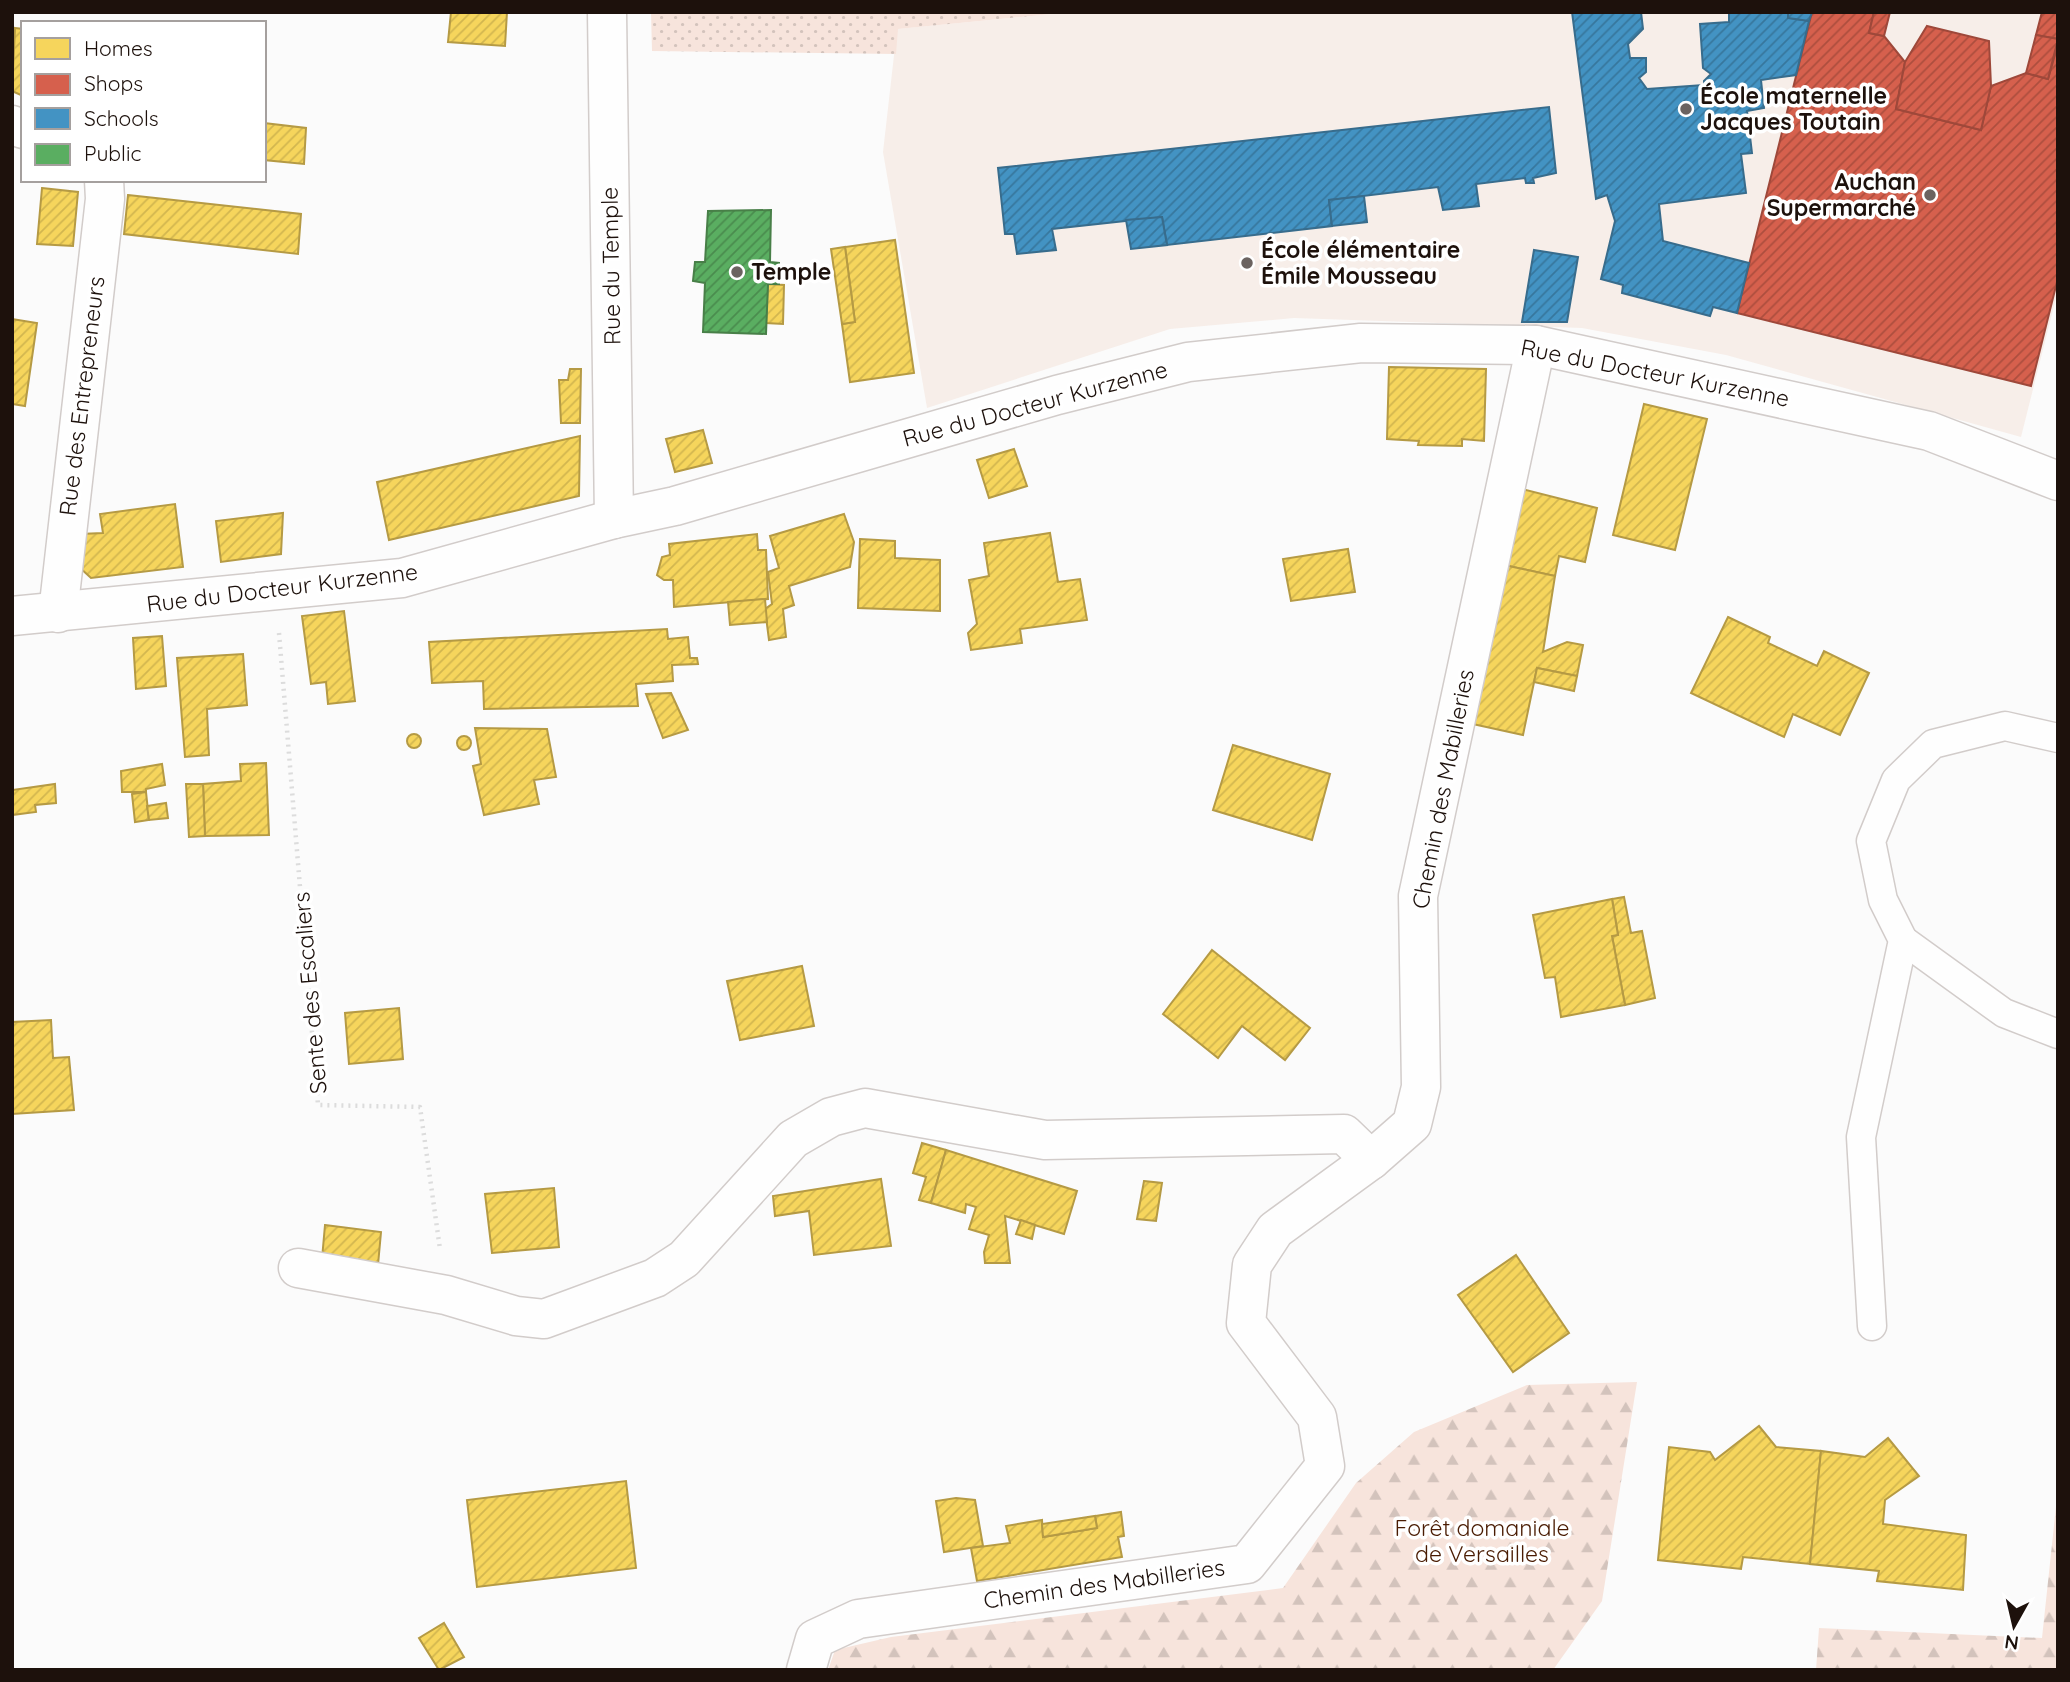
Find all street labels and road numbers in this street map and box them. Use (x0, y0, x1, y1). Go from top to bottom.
street label: Rue du Temple (595, 187, 626, 345)
street label: Rue des Entrepreneurs (52, 274, 111, 517)
street label: Rue du Docteur Kurzenne (1518, 332, 1792, 413)
street label: Rue du Docteur Kurzenne (899, 354, 1171, 453)
street label: Rue du Docteur Kurzenne (145, 556, 419, 619)
street label: Chemin des Mabilleries (1405, 667, 1480, 911)
street label: Sente des Escaliers (286, 891, 333, 1095)
street label: Chemin des Mabilleries (981, 1552, 1226, 1615)

